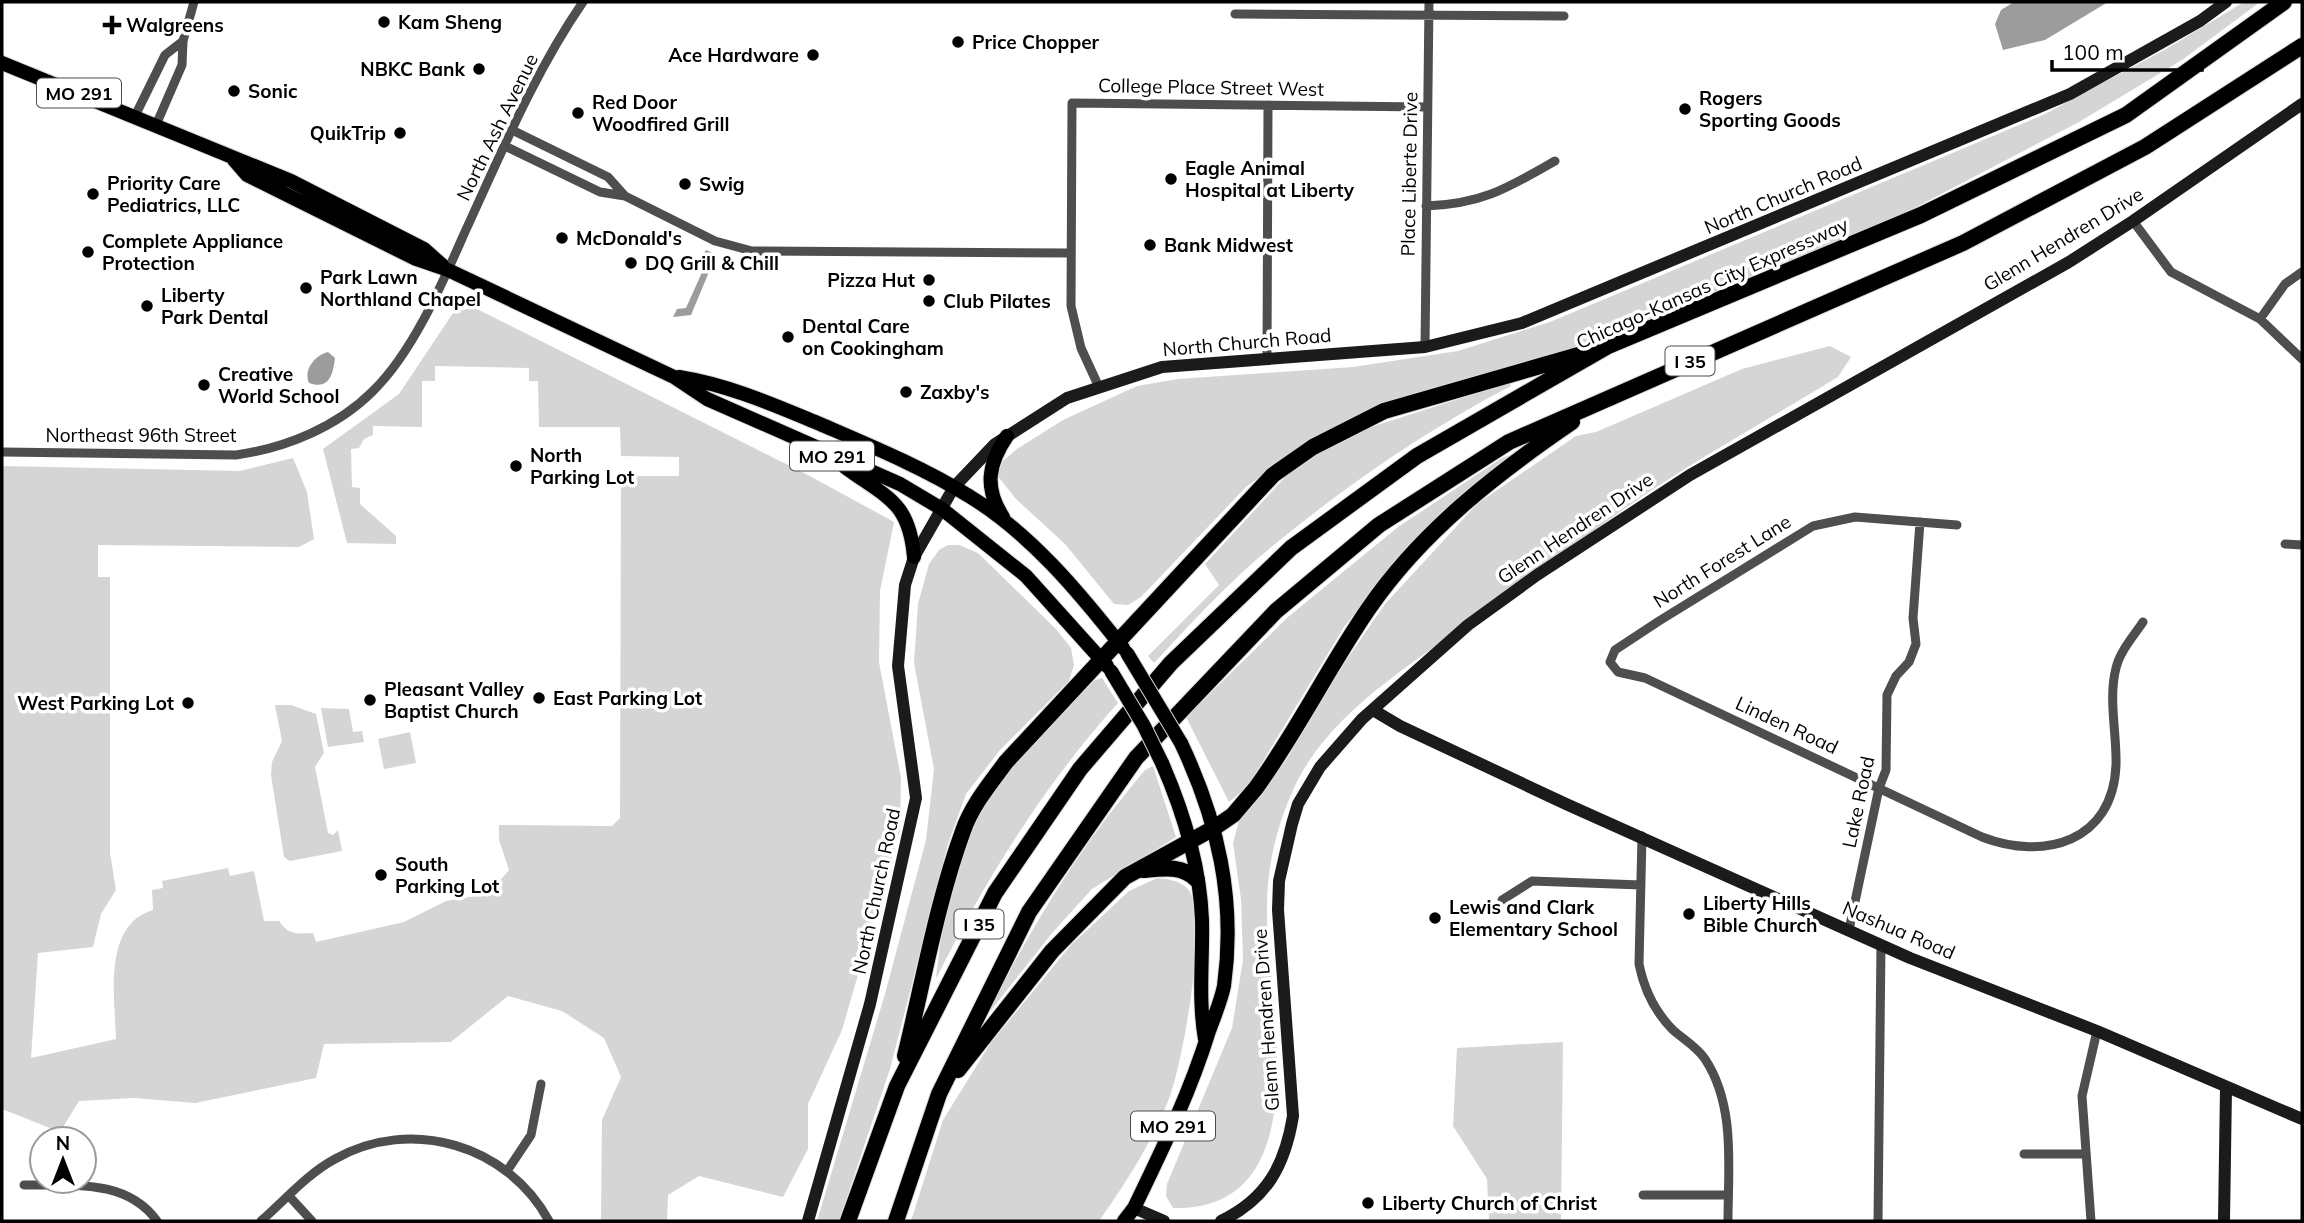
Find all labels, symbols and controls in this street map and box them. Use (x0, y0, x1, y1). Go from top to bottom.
place label: Kam Sheng (398, 10, 502, 34)
place label: Walgreens (126, 13, 224, 37)
marker: Kam Sheng (376, 14, 392, 30)
marker: Walgreens (104, 17, 120, 33)
scale bar (2052, 28, 2202, 72)
place label: Price Chopper (972, 30, 1100, 54)
marker: Price Chopper (950, 34, 966, 50)
text: 100 m (2062, 39, 2124, 65)
place label: Ace Hardware (668, 43, 799, 67)
marker: Ace Hardware (805, 47, 821, 63)
street label: North Ash Avenue (451, 50, 543, 204)
place label: NBKC Bank (360, 57, 466, 81)
marker: NBKC Bank (471, 61, 487, 77)
street label: College Place Street West (1098, 73, 1325, 101)
road number: MO 291 (37, 78, 121, 108)
place label: Sonic (248, 79, 298, 103)
marker: Sonic (226, 83, 242, 99)
place label: Rogers Sporting Goods (1699, 86, 1841, 132)
place label: Red Door Woodfired Grill (592, 90, 729, 136)
street label: Place Liberte Drive (1396, 92, 1422, 256)
marker: Rogers Sporting Goods (1677, 101, 1693, 117)
marker: Red Door Woodfired Grill (570, 105, 586, 121)
place label: QuikTrip (310, 121, 386, 145)
marker: QuikTrip (392, 125, 408, 141)
street label: North Church Road (1700, 151, 1866, 239)
place label: Eagle Animal Hospital at Liberty (1185, 156, 1355, 202)
place label: Priority Care Pediatrics, LLC (107, 171, 240, 217)
marker: Eagle Animal Hospital at Liberty (1163, 171, 1179, 187)
place label: Swig (699, 172, 745, 196)
marker: Swig (677, 176, 693, 192)
street label: Glenn Hendren Drive (1979, 182, 2147, 296)
marker: Priority Care Pediatrics, LLC (85, 186, 101, 202)
street label: Chicago-Kansas City Expressway (1572, 212, 1852, 354)
place label: McDonald's (576, 226, 682, 250)
place label: Complete Appliance Protection (102, 229, 283, 275)
marker: McDonald's (554, 230, 570, 246)
place label: Bank Midwest (1164, 233, 1293, 257)
marker: Bank Midwest (1142, 237, 1158, 253)
marker: Complete Appliance Protection (80, 244, 96, 260)
place label: DQ Grill & Chill (645, 251, 779, 275)
marker: DQ Grill & Chill (623, 255, 639, 271)
place label: Park Lawn Northland Chapel (320, 265, 481, 311)
place label: Pizza Hut (827, 268, 915, 292)
marker: Pizza Hut (921, 272, 937, 288)
marker: Park Lawn Northland Chapel (298, 280, 314, 296)
place label: Liberty Park Dental (161, 283, 268, 329)
place label: Club Pilates (943, 289, 1051, 313)
marker: Club Pilates (921, 293, 937, 309)
marker: Liberty Park Dental (139, 298, 155, 314)
place label: Dental Care on Cookingham (802, 314, 944, 360)
street label: North Church Road (1162, 323, 1332, 361)
marker: Dental Care on Cookingham (780, 329, 796, 345)
road number: I 35 (1666, 346, 1714, 376)
place label: Creative World School (218, 362, 340, 408)
marker: Creative World School (196, 377, 212, 393)
place label: Zaxby's (920, 380, 990, 404)
marker: Zaxby's (898, 384, 914, 400)
street label: Northeast 96th Street (46, 423, 237, 447)
road number: MO 291 (790, 442, 874, 470)
place label: North Parking Lot (530, 443, 634, 489)
marker: North Parking Lot (508, 458, 524, 474)
street label: Glenn Hendren Drive (1493, 467, 1657, 589)
street label: North Forest Lane (1649, 509, 1795, 613)
place label: Pleasant Valley Baptist Church (384, 677, 524, 723)
place label: East Parking Lot (553, 686, 702, 710)
marker: East Parking Lot (531, 690, 547, 706)
place label: West Parking Lot (17, 691, 174, 715)
street label: Linden Road (1732, 691, 1842, 759)
marker: Pleasant Valley Baptist Church (362, 692, 378, 708)
marker: West Parking Lot (180, 695, 196, 711)
street label: Lake Road (1837, 754, 1879, 850)
street label: North Church Road (847, 806, 905, 976)
place label: South Parking Lot (395, 852, 499, 898)
marker: South Parking Lot (373, 867, 389, 883)
place label: Liberty Hills Bible Church (1703, 891, 1818, 937)
place label: Lewis and Clark Elementary School (1449, 895, 1618, 941)
street label: Nashua Road (1839, 895, 1959, 965)
marker: Liberty Hills Bible Church (1681, 906, 1697, 922)
road number: I 35 (954, 909, 1004, 939)
marker: Lewis and Clark Elementary School (1427, 910, 1443, 926)
street label: Glenn Hendren Drive (1248, 928, 1284, 1112)
road number: MO 291 (1131, 1112, 1215, 1140)
north arrow (28, 1125, 98, 1195)
text: N (56, 1131, 70, 1155)
place label: Liberty Church of Christ (1382, 1191, 1597, 1215)
marker: Liberty Church of Christ (1360, 1195, 1376, 1211)

